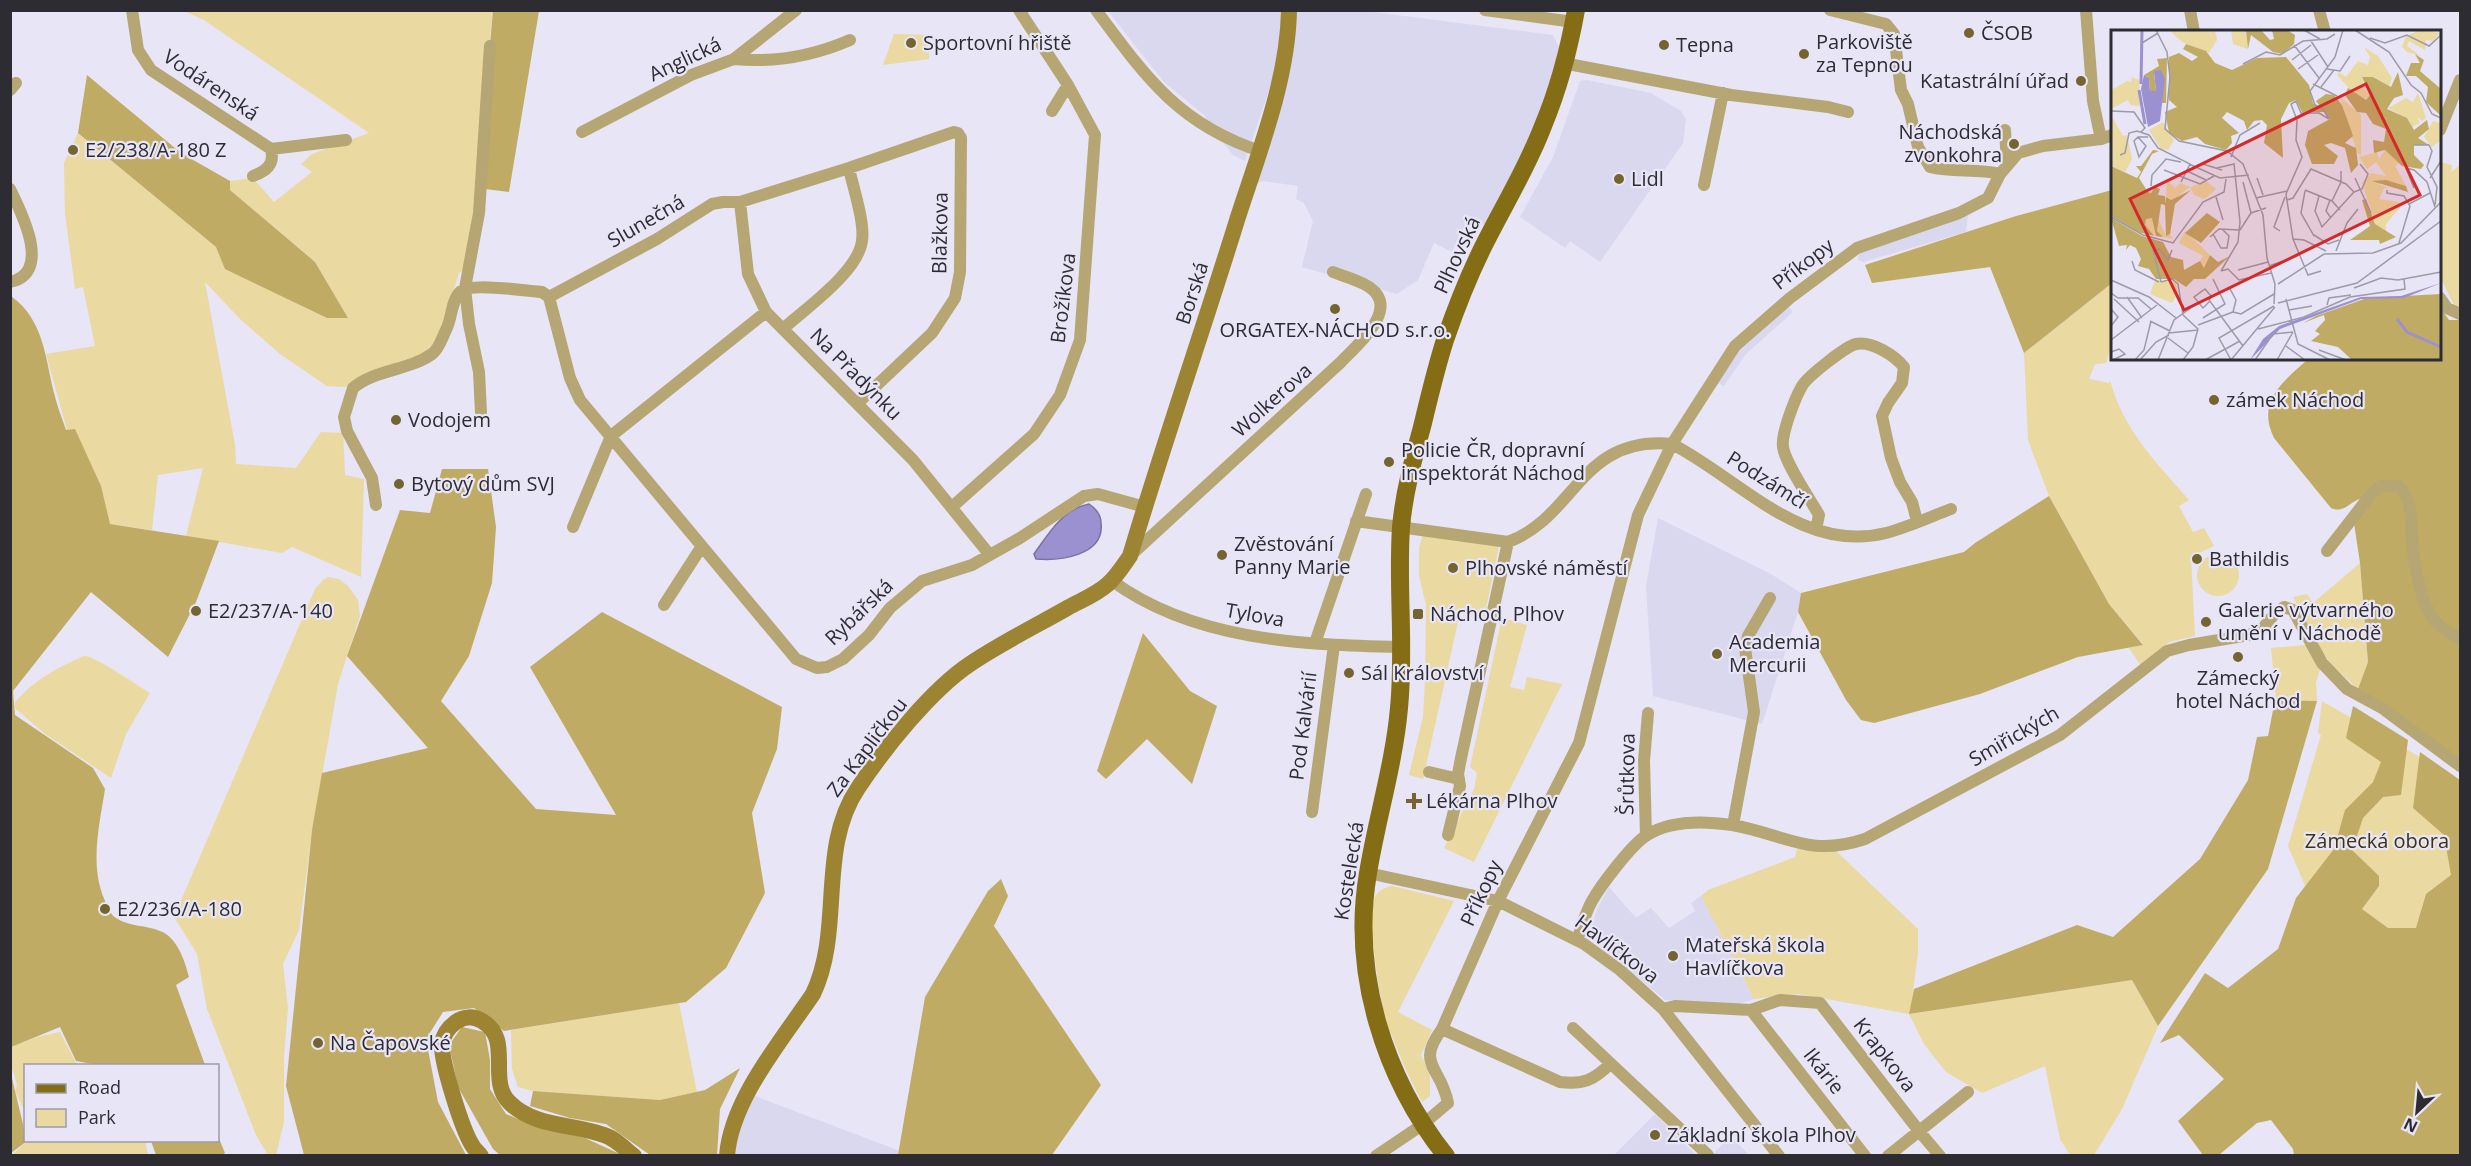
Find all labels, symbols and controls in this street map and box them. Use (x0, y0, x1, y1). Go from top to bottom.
place label: ČSOB (1981, 19, 2033, 46)
marker: ČSOB (1962, 26, 1976, 40)
place label: Parkoviště za Tepnou (1816, 28, 1913, 78)
place label: Sportovní hřiště (923, 29, 1071, 56)
street label: Anglická (644, 30, 725, 87)
inset map (2111, 30, 2441, 360)
place label: Tepna (1676, 31, 1734, 58)
marker: Sportovní hřiště (904, 36, 918, 50)
marker: Tepna (1657, 38, 1671, 52)
street label: Vodárenská (158, 43, 264, 127)
marker: Parkoviště za Tepnou (1797, 47, 1811, 61)
place label: Katastrální úřad (1920, 67, 2069, 94)
marker: Katastrální úřad (2074, 74, 2088, 88)
place label: Náchodská zvonkohra (1899, 118, 2002, 168)
place label: E2/238/A-180 Z (85, 136, 227, 163)
marker: Náchodská zvonkohra (2007, 137, 2021, 151)
marker: E2/238/A-180 Z (66, 143, 80, 157)
place label: Lidl (1631, 165, 1664, 192)
marker: Lidl (1612, 172, 1626, 186)
street label: Slunečná (602, 188, 689, 253)
street label: Blažkova (925, 192, 954, 274)
street label: Plhovská (1427, 212, 1486, 298)
street label: Příkopy (1767, 231, 1840, 295)
street label: Brožíkova (1044, 251, 1081, 345)
street label: Borská (1169, 258, 1214, 328)
marker: ORGATEX-NÁCHOD s.r.o. (1328, 302, 1342, 316)
place label: ORGATEX-NÁCHOD s.r.o. (1219, 316, 1451, 343)
street label: Na Přadýnku (804, 322, 908, 426)
street label: Wolkerova (1226, 357, 1317, 443)
place label: zámek Náchod (2226, 386, 2364, 413)
marker: zámek Náchod (2207, 393, 2221, 407)
place label: Vodojem (408, 406, 491, 433)
marker: Vodojem (389, 413, 403, 427)
place label: Policie ČR, dopravní inspektorát Náchod (1401, 436, 1586, 486)
street label: Podzámčí (1722, 444, 1813, 515)
marker: Policie ČR, dopravní inspektorát Náchod (1382, 455, 1396, 469)
place label: Bytový dům SVJ (411, 470, 555, 497)
marker: Bytový dům SVJ (392, 477, 406, 491)
place label: Zvěstování Panny Marie (1234, 530, 1350, 580)
place label: Bathildis (2209, 545, 2289, 572)
marker: Zvěstování Panny Marie (1215, 548, 1229, 562)
marker: Bathildis (2190, 552, 2204, 566)
place label: Plhovské náměstí (1465, 554, 1629, 581)
marker: Plhovské náměstí (1446, 561, 1460, 575)
street label: Rybářská (819, 572, 899, 651)
street label: Tylova (1224, 596, 1287, 633)
place label: Galerie výtvarného umění v Náchodě (2218, 596, 2394, 646)
place label: E2/237/A-140 (208, 597, 333, 624)
place label: Náchod, Plhov (1430, 600, 1564, 627)
marker: E2/237/A-140 (189, 604, 203, 618)
marker: Náchod, Plhov (1411, 607, 1425, 621)
marker: Galerie výtvarného umění v Náchodě (2199, 615, 2213, 629)
place label: Academia Mercurii (1729, 628, 1820, 678)
marker: Academia Mercurii (1710, 647, 1724, 661)
marker: Zámecký hotel Náchod (2231, 650, 2245, 664)
place label: Sál Království (1361, 659, 1485, 686)
place label: Zámecký hotel Náchod (2175, 664, 2301, 714)
marker: Sál Království (1342, 666, 1356, 680)
street label: Pod Kalvárií (1282, 669, 1323, 782)
street label: Za Kapličkou (820, 692, 913, 802)
street label: Smiřických (1964, 699, 2064, 772)
street label: Šrůtkova (1612, 733, 1641, 815)
place label: Lékárna Plhov (1426, 787, 1557, 814)
marker: Lékárna Plhov (1407, 794, 1421, 808)
street label: Kostelecká (1327, 820, 1370, 922)
park label: Zámecká obora (2305, 827, 2449, 854)
street label: Příkopy (1454, 854, 1508, 930)
place label: E2/236/A-180 (117, 895, 242, 922)
marker: E2/236/A-180 (98, 902, 112, 916)
street label: Havlíčkova (1570, 908, 1665, 989)
place label: Mateřská škola Havlíčkova (1685, 931, 1825, 981)
marker: Mateřská škola Havlíčkova (1666, 949, 1680, 963)
street label: Krapkova (1848, 1012, 1923, 1097)
place label: Na Čapovské (330, 1029, 451, 1056)
marker: Na Čapovské (311, 1036, 325, 1050)
street label: Ikárie (1798, 1042, 1851, 1099)
legend (24, 1064, 219, 1142)
text: Road (78, 1075, 121, 1099)
north arrow (2387, 1082, 2447, 1142)
text: Park (78, 1105, 116, 1129)
text: N (2400, 1113, 2421, 1138)
place label: Základní škola Plhov (1667, 1121, 1856, 1148)
marker: Základní škola Plhov (1648, 1128, 1662, 1142)

